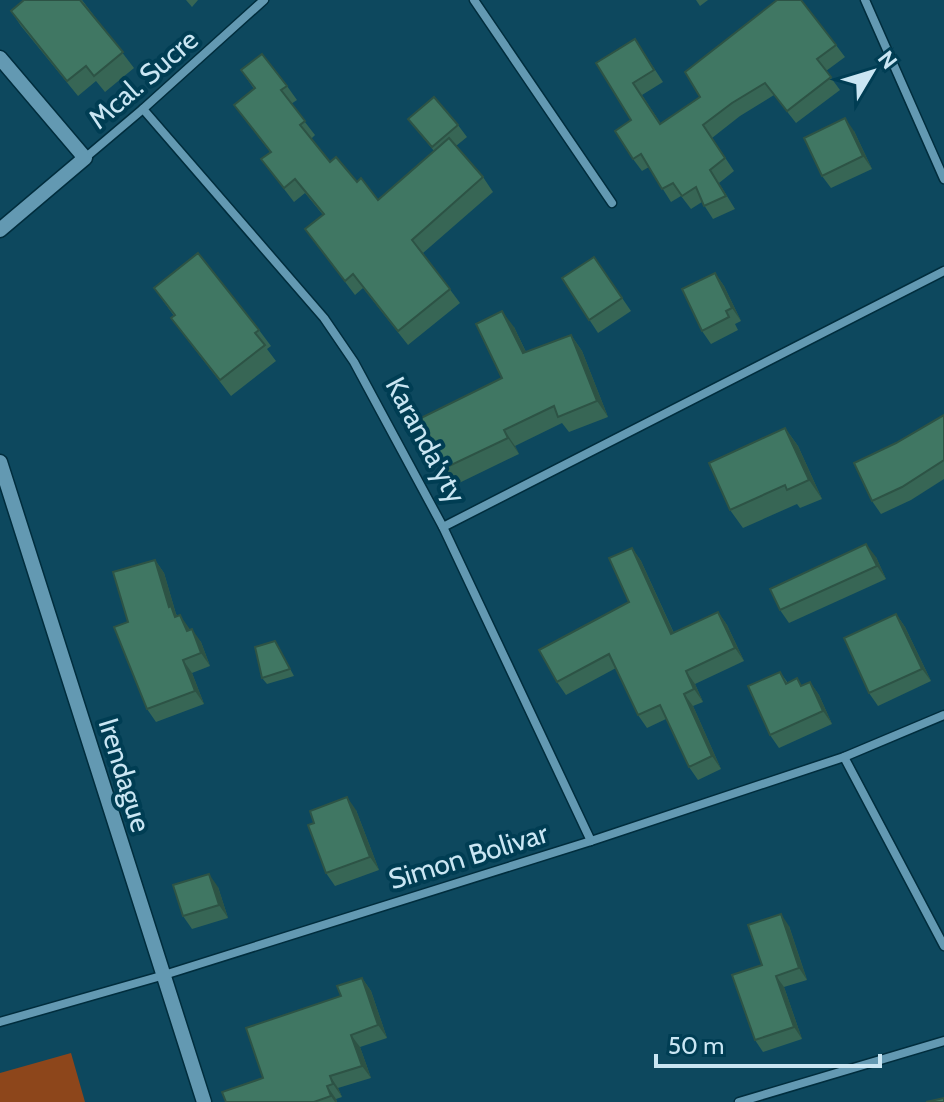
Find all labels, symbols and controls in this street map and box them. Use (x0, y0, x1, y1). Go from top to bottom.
street label: Mcal. Sucre (81, 22, 205, 136)
north arrow (832, 32, 912, 112)
text: N (872, 46, 903, 74)
street label: Karanda'yty (379, 371, 473, 509)
street label: Irendague (92, 714, 158, 836)
street label: Simon Bolivar (384, 816, 552, 896)
scale bar (656, 1018, 880, 1068)
text: 50 m (668, 1031, 724, 1060)

